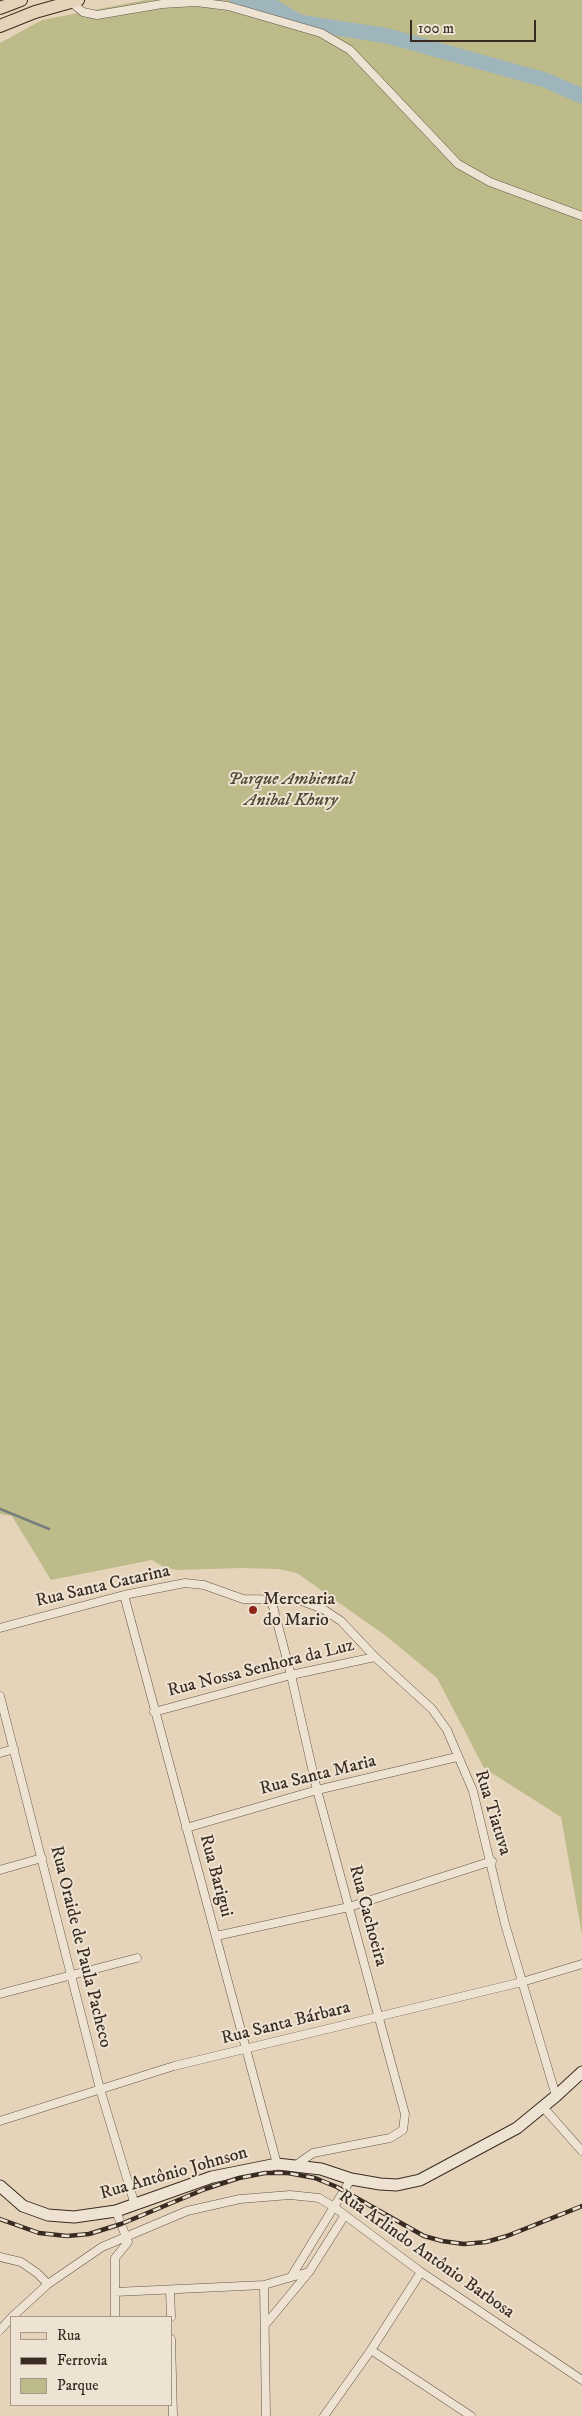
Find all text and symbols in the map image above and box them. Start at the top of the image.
scale bar [412,10,538,42]
text: 100 m [418,19,454,38]
park label: Parque Ambiental Anibal Khury [228,769,354,812]
street label: Rua Santa Catarina [34,1561,172,1613]
place label: Mercearia do Mario [263,1589,335,1632]
marker: Mercearia do Mario [247,1604,259,1616]
street label: Rua Nossa Senhora da Luz [166,1635,356,1703]
street label: Rua Santa Maria [258,1751,378,1801]
street label: Rua Tiatuva [469,1768,515,1858]
street label: Rua Barigui [194,1832,236,1920]
street label: Rua Oraide de Paula Pacheco [44,1844,116,2050]
street label: Rua Cachoeira [343,1863,391,1969]
street label: Rua Santa Bárbara [219,1998,353,2050]
street label: Rua Antônio Johnson [98,2143,250,2205]
street label: Rua Arlindo Antônio Barbosa [334,2186,518,2324]
legend [10,2316,172,2406]
text: Rua [57,2326,81,2345]
text: Ferrovia [57,2351,107,2370]
text: Parque [57,2376,98,2395]

